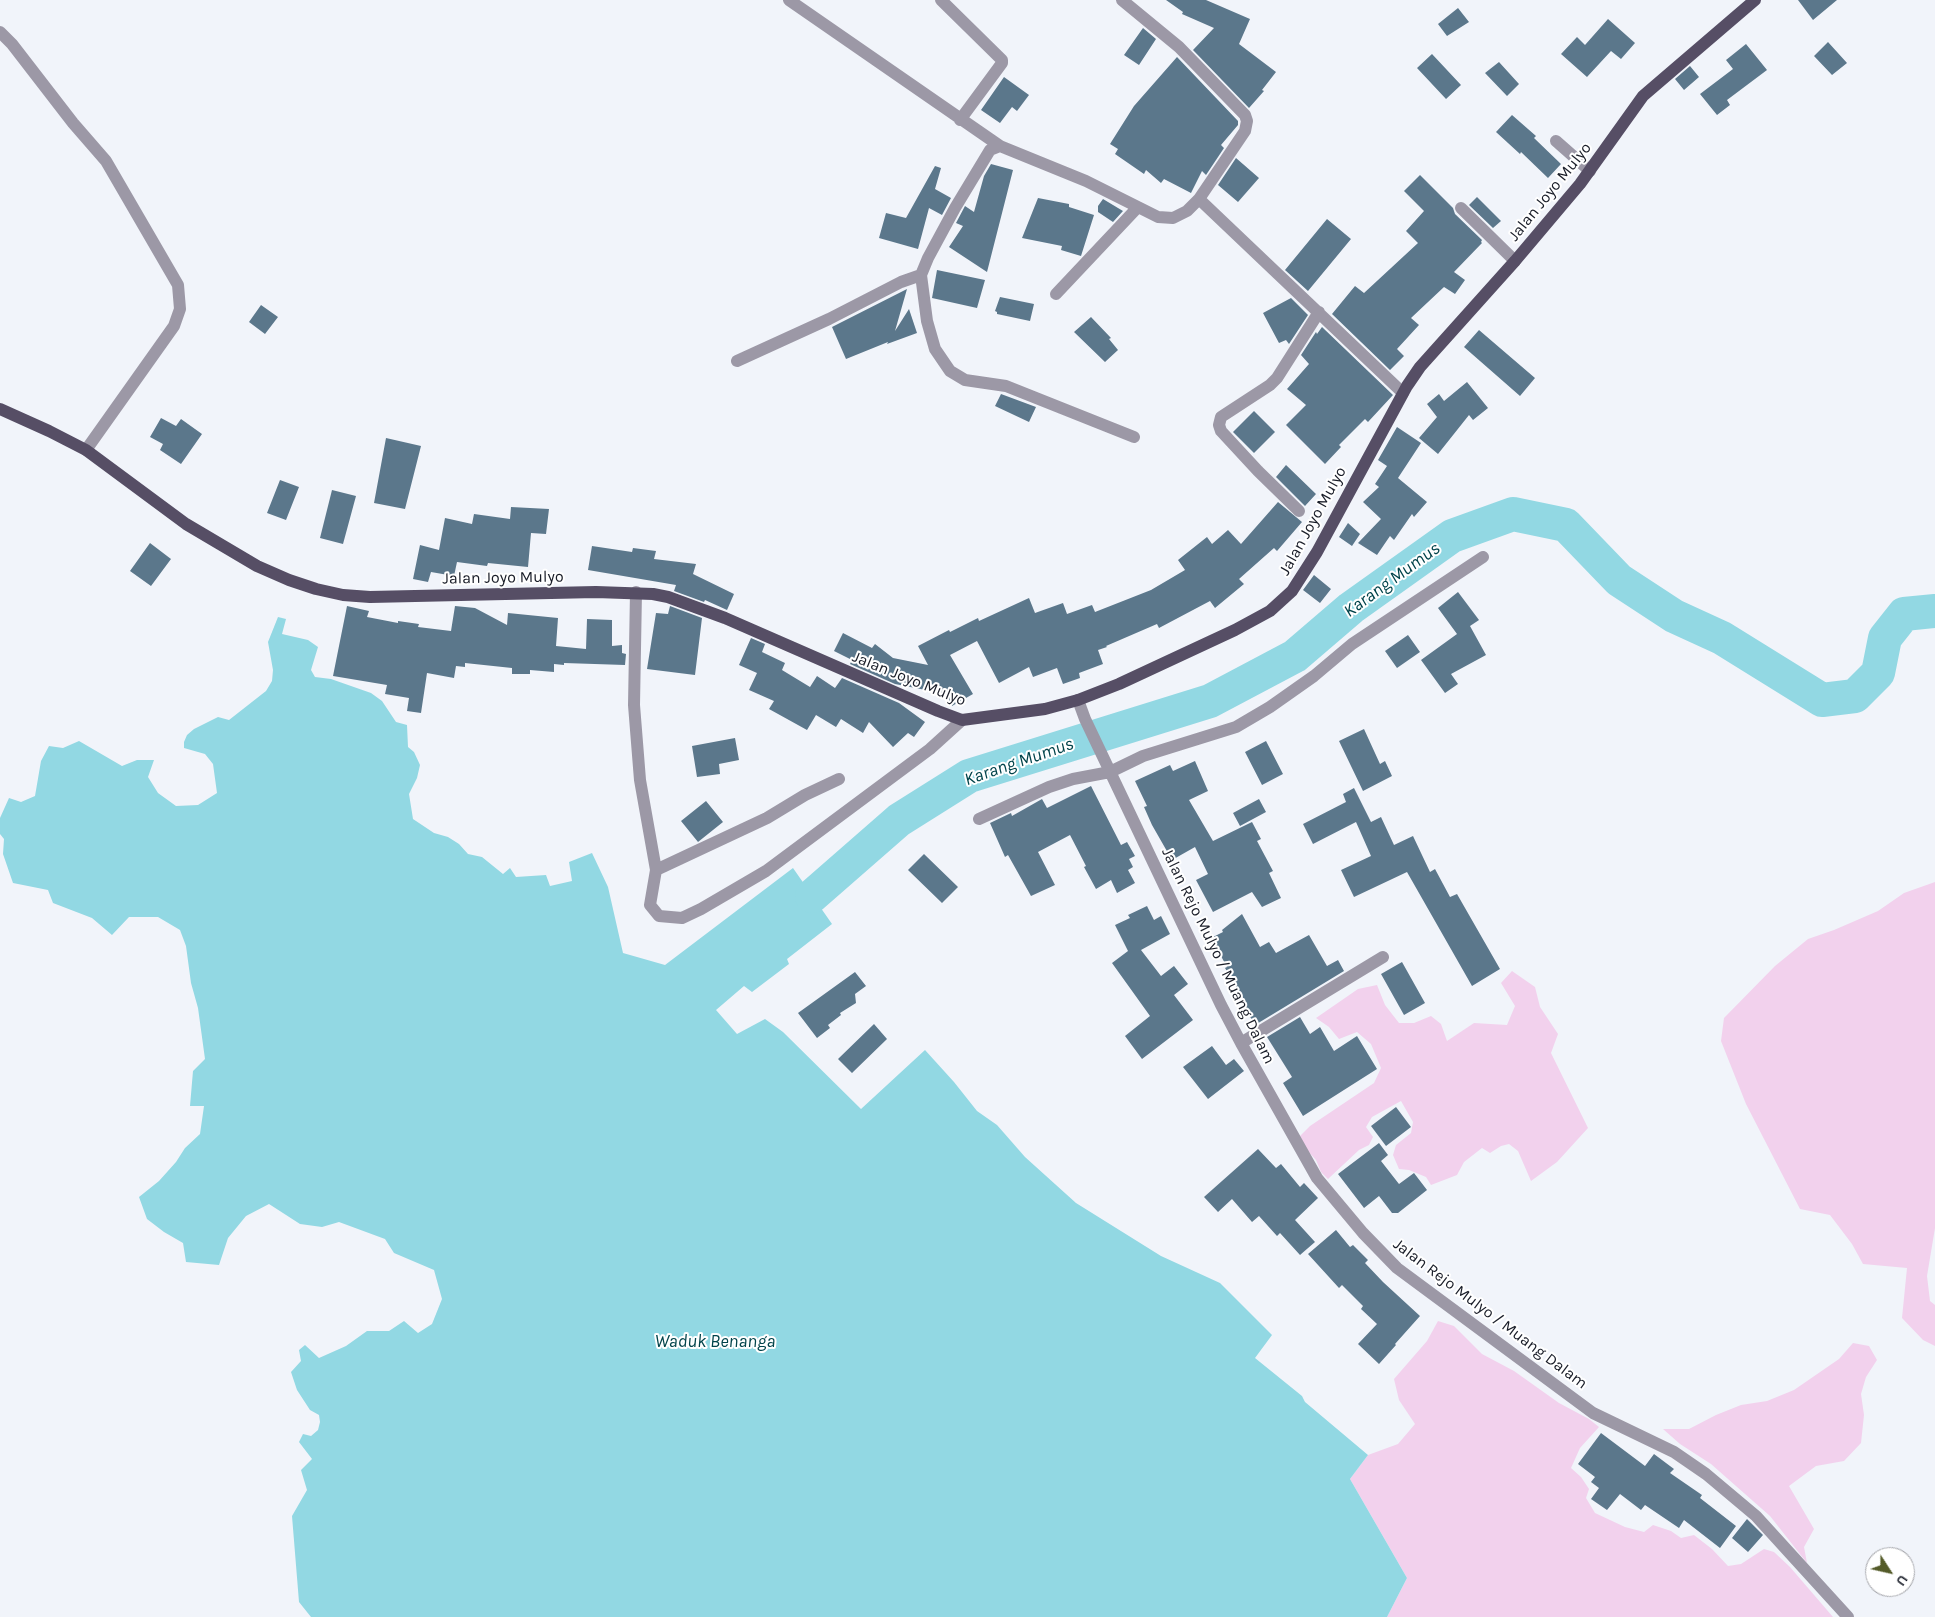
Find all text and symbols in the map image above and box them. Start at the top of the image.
street label: Jalan Joyo Mulyo [1504,139,1596,245]
street label: Jalan Joyo Mulyo [1275,463,1351,579]
water label: Karang Mumus [1340,538,1444,622]
street label: Jalan Joyo Mulyo [442,567,564,589]
street label: Jalan Joyo Mulyo [849,647,969,711]
water label: Karang Mumus [962,733,1076,791]
street label: Jalan Rejo Mulyo / Muang Dalam [1157,845,1279,1067]
street label: Jalan Rejo Mulyo / Muang Dalam [1389,1235,1591,1393]
water label: Waduk Benanga [655,1331,775,1353]
north arrow [1865,1547,1915,1597]
text: U [1892,1571,1912,1589]

